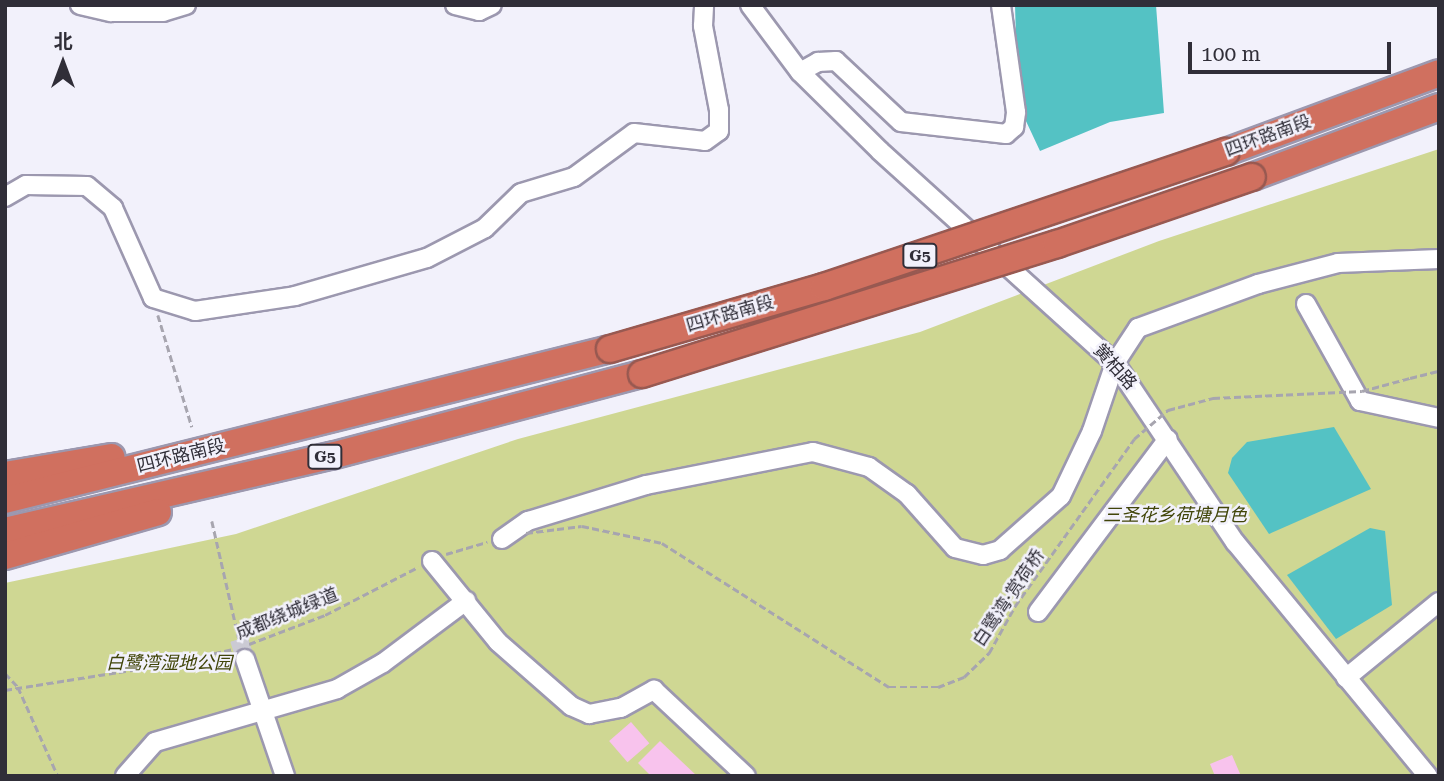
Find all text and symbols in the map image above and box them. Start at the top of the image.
north arrow [28,28,98,98]
scale bar [1192,28,1395,72]
text: 北 [53,30,73,53]
text: 100 m [1201,42,1261,66]
street label: 四环路南段 [1222,110,1314,162]
road number: G5 [901,244,939,268]
street label: 四环路南段 [684,291,776,337]
street label: 黉柏路 [1089,340,1141,394]
street label: 四环路南段 [135,435,227,477]
road number: G5 [306,445,344,470]
park label: 三圣花乡荷塘月色 [1103,504,1247,526]
street label: 白鹭湾·赏荷桥 [969,545,1049,651]
street label: 成都绕城绿道 [233,584,341,644]
park label: 白鹭湾湿地公园 [106,652,232,674]

